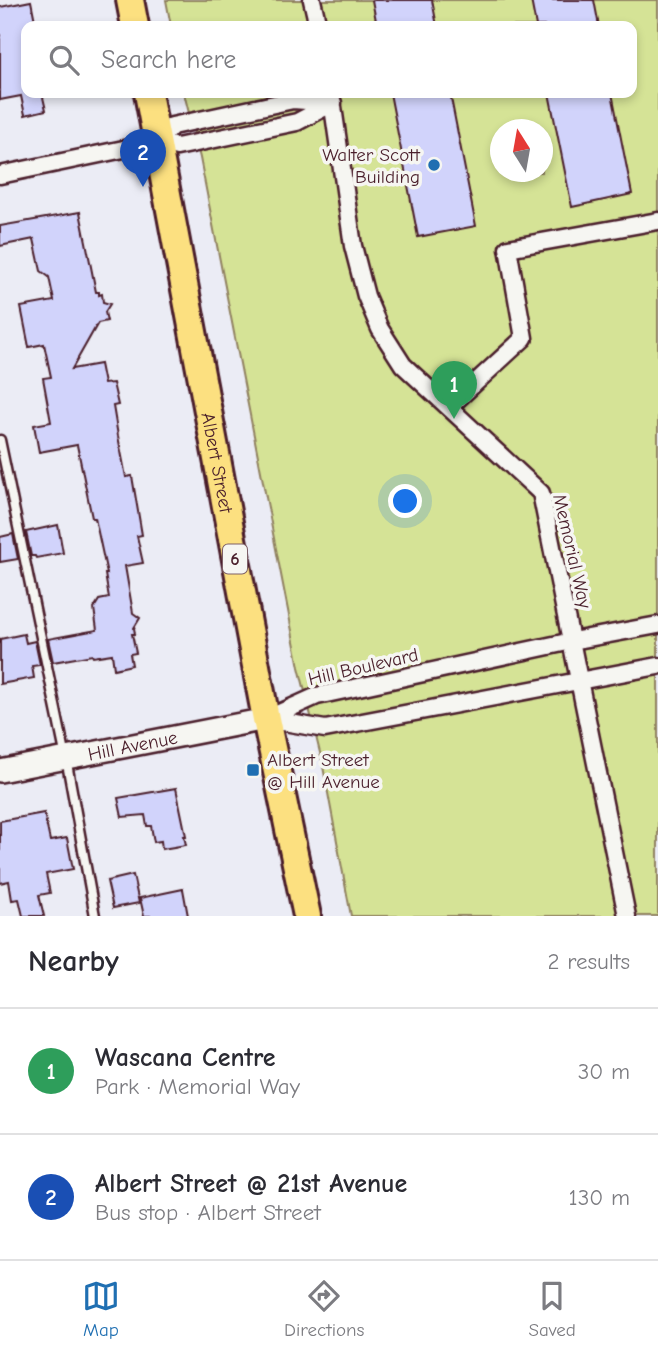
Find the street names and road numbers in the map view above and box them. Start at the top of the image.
street label: Albert Street [196,411,237,515]
street label: Memorial Way [548,492,596,611]
road number: 6 [223,544,247,574]
street label: Hill Boulevard [306,644,420,690]
street label: Hill Avenue [86,727,179,766]

